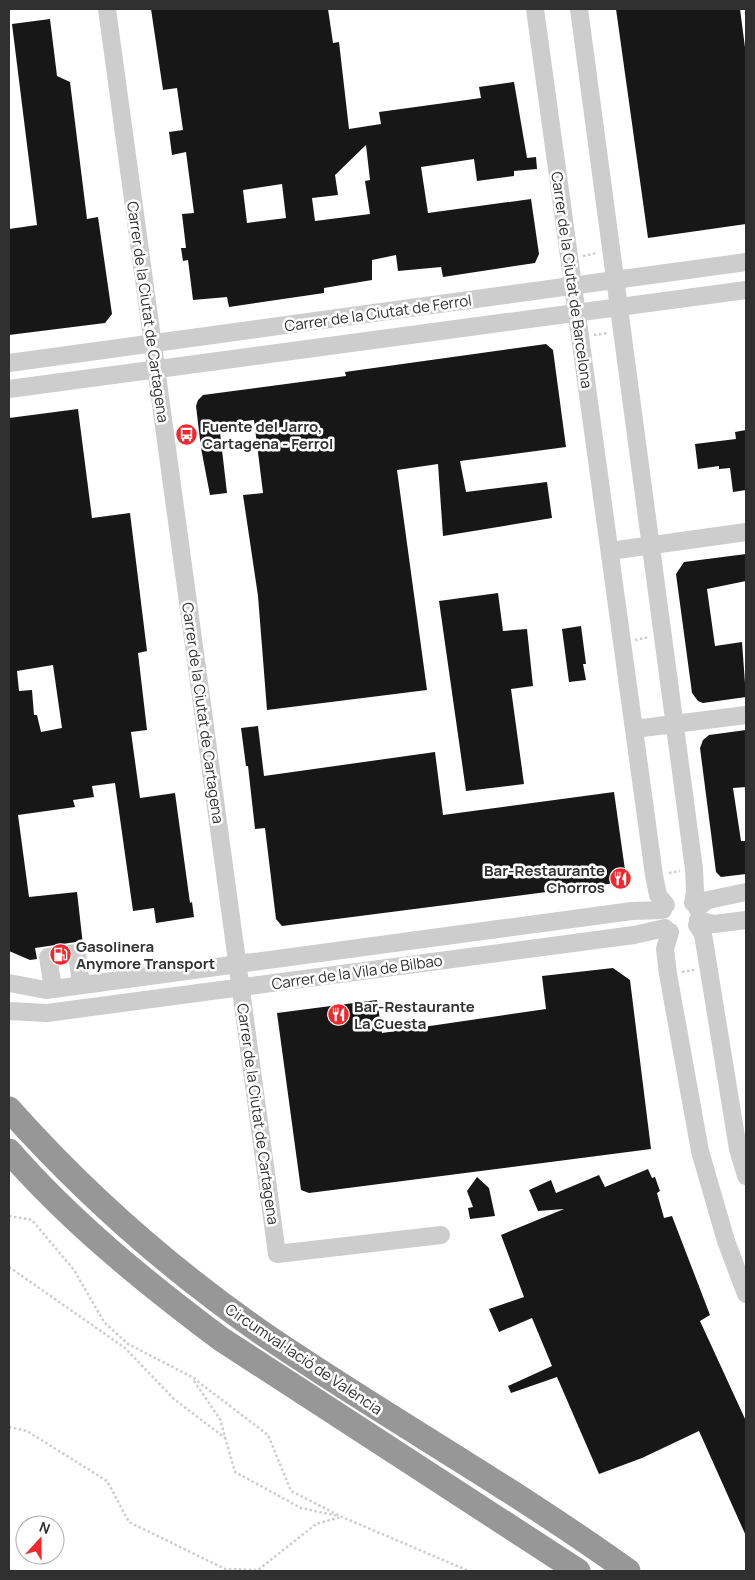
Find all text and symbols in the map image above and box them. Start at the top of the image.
street label: Carrer de la Ciutat de Barcelona [546,170,598,390]
street label: Carrer de la Ciutat de Cartagena [122,200,174,424]
street label: Carrer de la Ciutat de Ferrol [283,289,473,337]
place label: Fuente del Jarro, Cartagena - Ferrol [202,416,333,454]
bus stop icon: Fuente del Jarro, Cartagena - Ferrol [174,423,198,447]
street label: Carrer de la Ciutat de Cartagena [177,601,229,825]
place label: Bar-Restaurante Chorros [484,860,605,898]
restaurant icon: Bar-Restaurante Chorros [609,867,633,891]
place label: Gasolinera Anymore Transport [76,936,215,974]
fuel station icon: Gasolinera Anymore Transport [48,943,72,967]
street label: Carrer de la Vila de Bilbao [270,950,444,994]
place label: Bar-Restaurante La Cuesta [354,996,475,1034]
street label: Carrer de la Ciutat de Cartagena [232,1002,284,1226]
restaurant icon: Bar-Restaurante La Cuesta [326,1003,350,1027]
street label: Circumval·lació de València [221,1298,387,1420]
north arrow [15,1515,65,1565]
text: N [37,1517,53,1538]

